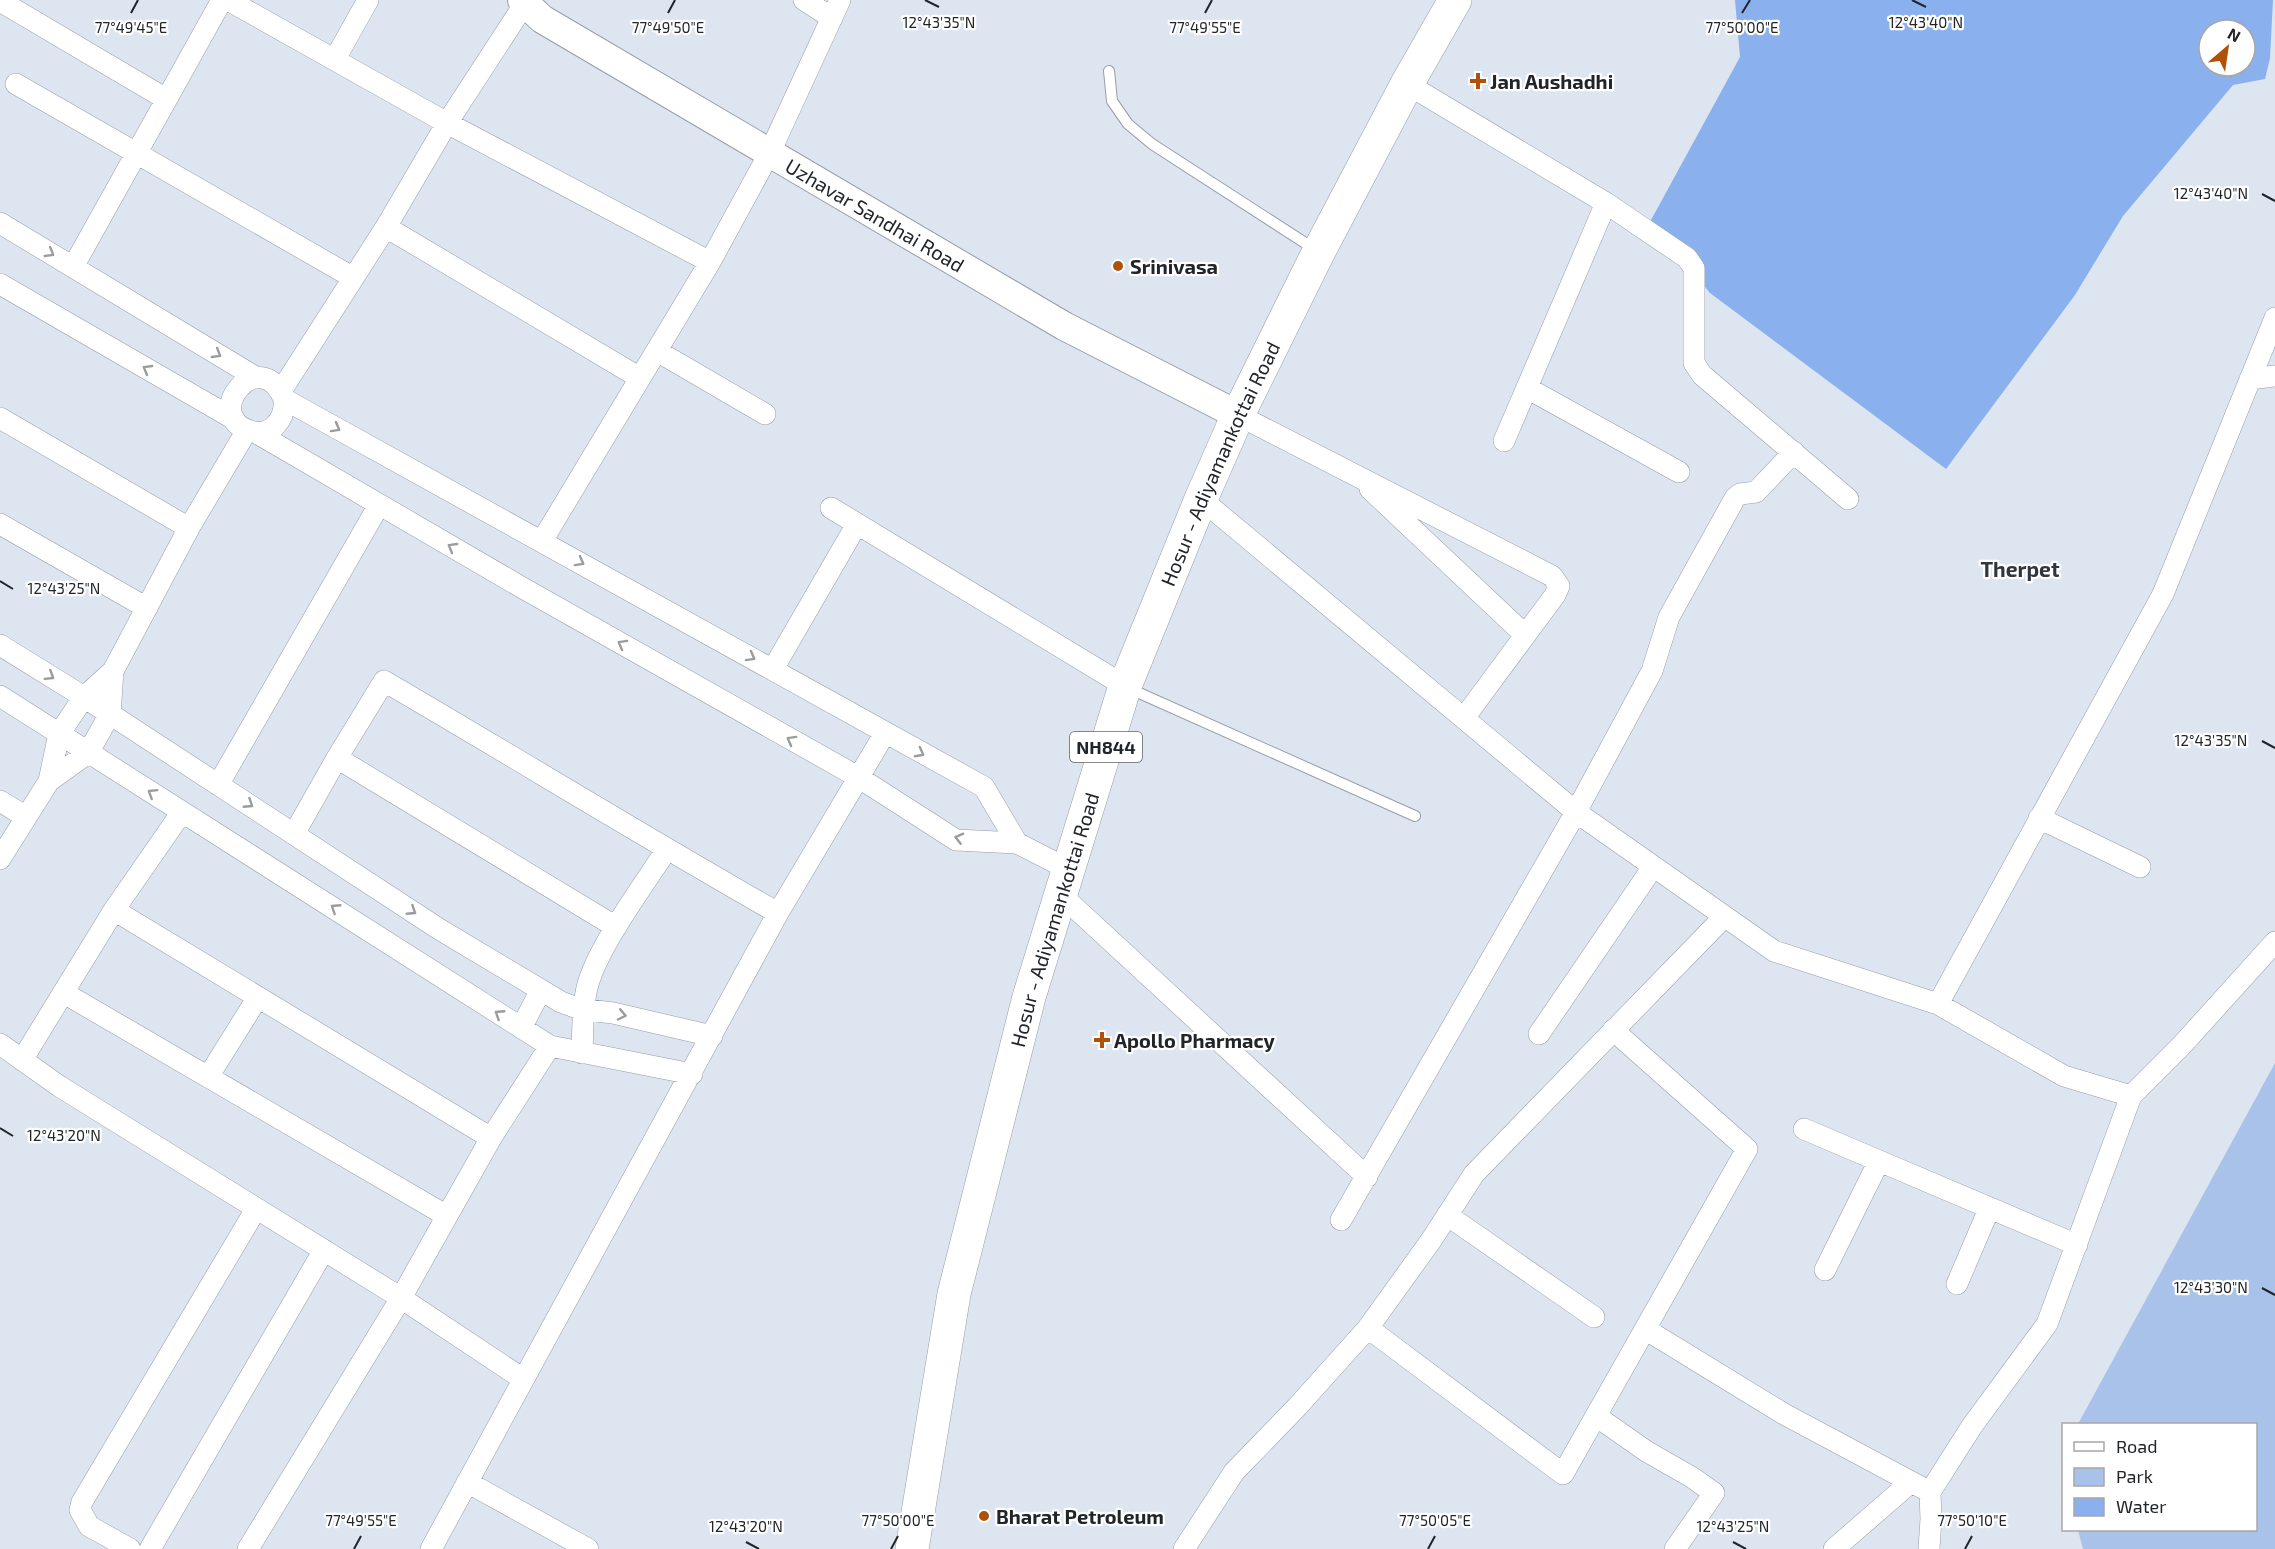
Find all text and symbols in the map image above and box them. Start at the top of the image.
text: 12°43'35"N [903,13,975,31]
text: 12°43'40"N [1889,13,1963,31]
text: 77°49'45"E [95,18,167,36]
text: 77°49'50"E [632,18,704,36]
text: 77°49'55"E [1169,18,1241,36]
text: 77°50'00"E [1706,18,1778,36]
north arrow [2197,18,2257,78]
text: N [2225,23,2244,46]
place label: Jan Aushadhi [1490,69,1613,93]
marker: Jan Aushadhi [1471,74,1485,88]
street label: Uzhavar Sandhai Road [781,153,969,277]
text: 12°43'40"N [2174,184,2248,202]
one-way arrow [44,245,54,257]
place label: Srinivasa [1130,254,1218,278]
marker: Srinivasa [1111,259,1125,273]
street label: Hosur - Adiyamankottai Road [1155,337,1284,589]
one-way arrow [211,346,221,358]
one-way arrow [143,365,153,376]
one-way arrow [329,421,340,432]
one-way arrow [448,543,458,555]
one-way arrow [574,555,584,566]
district label: Therpet [1980,556,2060,581]
text: 12°43'25"N [28,579,100,597]
one-way arrow [617,640,628,651]
one-way arrow [744,650,755,661]
one-way arrow [44,668,54,680]
text: 12°43'35"N [2175,731,2247,749]
road number: NH844 [1070,732,1142,762]
one-way arrow [787,736,798,747]
one-way arrow [914,746,925,757]
one-way arrow [148,789,159,800]
street label: Hosur - Adiyamankottai Road [1005,789,1103,1050]
one-way arrow [242,797,253,808]
one-way arrow [954,833,965,845]
one-way arrow [405,904,416,915]
one-way arrow [330,905,341,916]
one-way arrow [616,1008,626,1021]
one-way arrow [495,1009,505,1021]
place label: Apollo Pharmacy [1114,1028,1276,1053]
marker: Apollo Pharmacy [1095,1033,1109,1047]
text: 12°43'20"N [27,1126,101,1144]
text: 12°43'30"N [2174,1278,2248,1296]
legend [2062,1423,2257,1531]
text: Road [2116,1435,2157,1457]
text: Park [2116,1465,2153,1487]
text: Water [2116,1495,2166,1517]
place label: Bharat Petroleum [996,1504,1164,1528]
marker: Bharat Petroleum [977,1509,991,1523]
text: 77°49'55"E [325,1511,397,1529]
text: 77°50'00"E [862,1511,934,1529]
text: 77°50'05"E [1399,1511,1471,1529]
text: 77°50'10"E [1937,1511,2007,1529]
text: 12°43'20"N [709,1517,783,1535]
text: 12°43'25"N [1697,1517,1769,1535]

